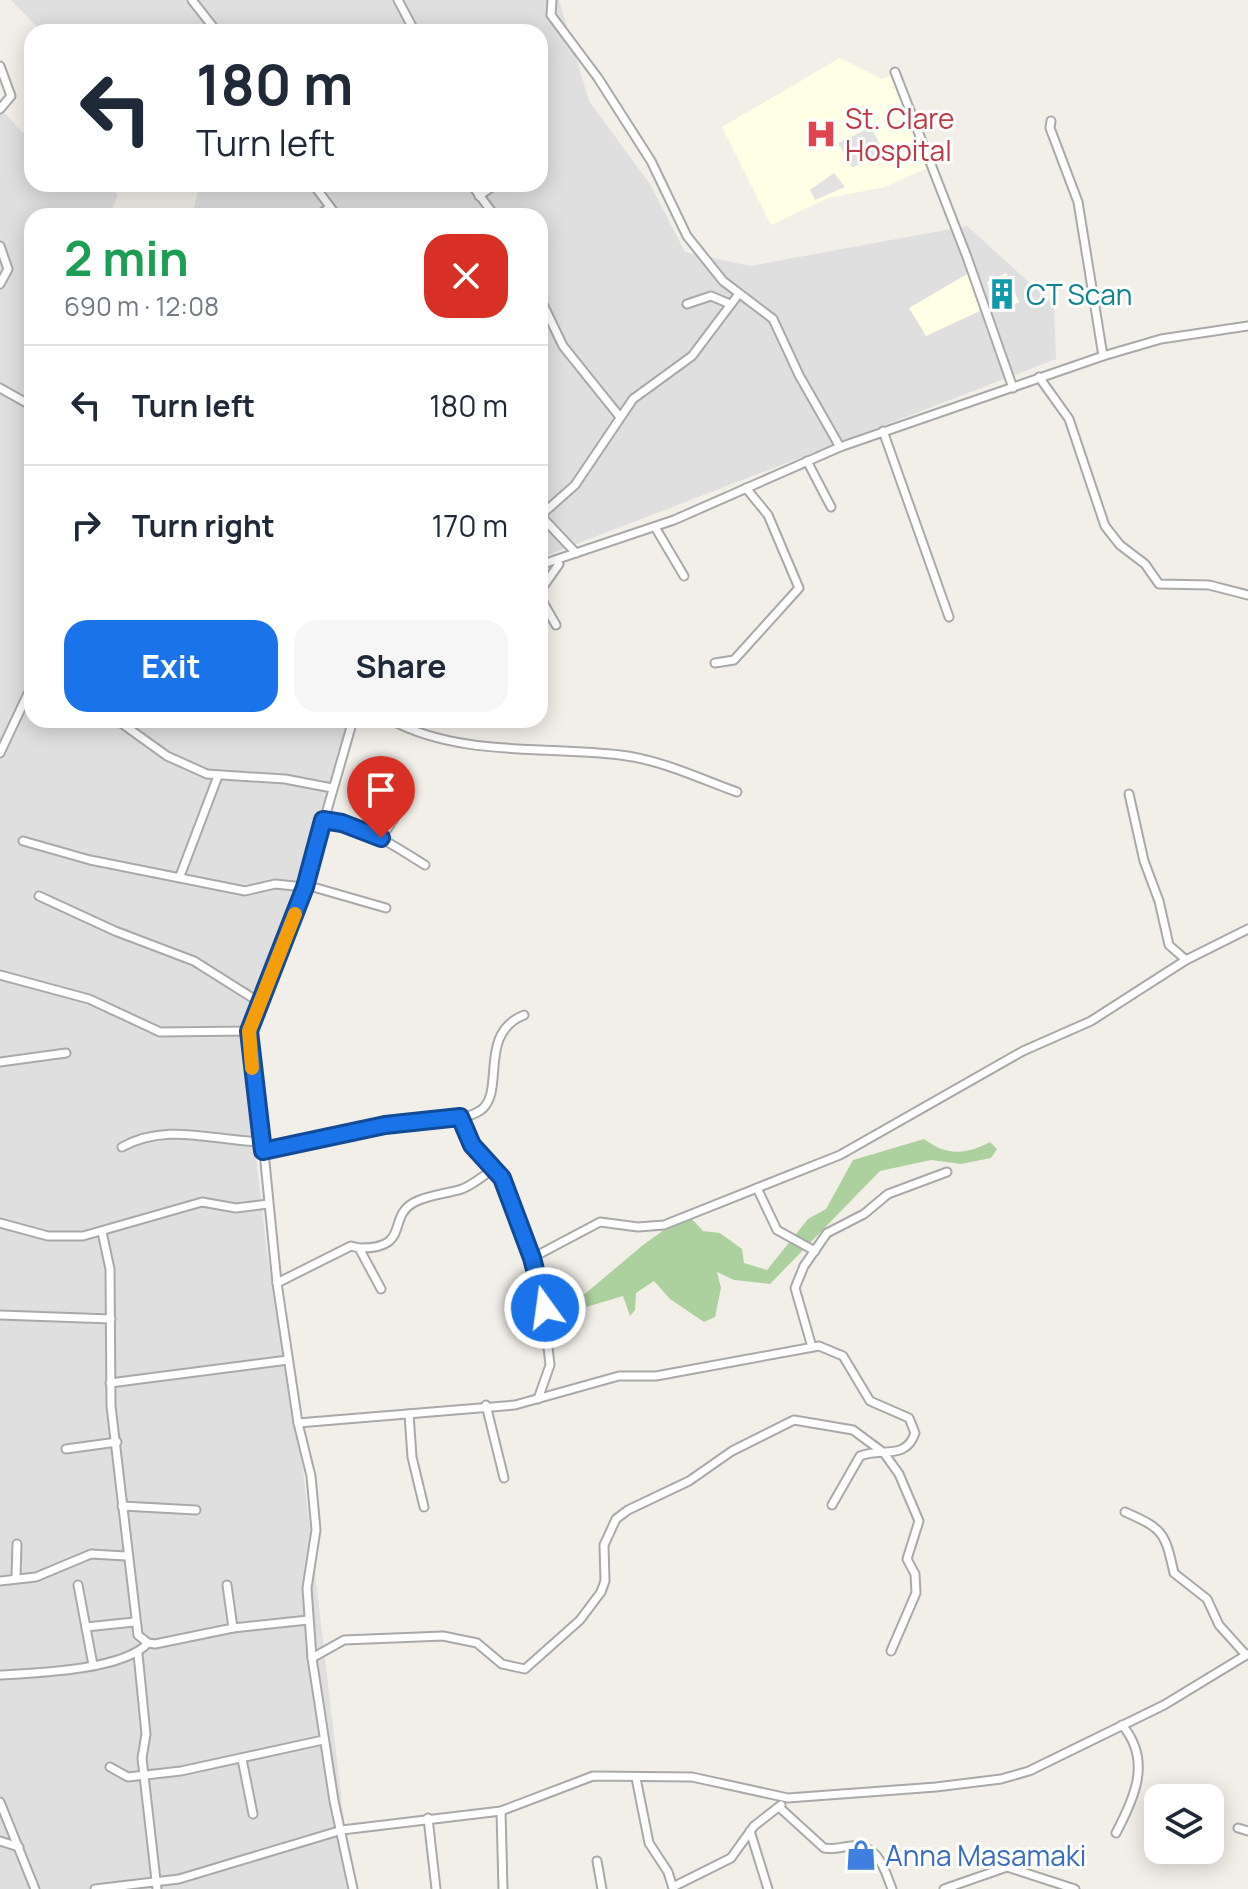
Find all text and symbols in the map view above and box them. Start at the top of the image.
text: 180 m [196,45,353,122]
icon: left [64,56,168,160]
place label: St. Clare Hospital [845,99,954,169]
hospital icon: St. Clare Hospital [804,117,838,151]
text: Turn left [196,118,335,167]
text: 2 min [64,225,189,290]
button: close [424,234,508,318]
place label: CT Scan [1026,275,1132,313]
building icon: CT Scan [985,277,1019,311]
text: 690 m · 12:08 [64,288,219,324]
icon: left [64,383,108,427]
text: Turn left [132,385,255,426]
text: 180 m [429,385,508,426]
icon: right [64,503,108,547]
text: Turn right [132,505,275,546]
text: 170 m [431,505,508,546]
button: Exit [64,620,278,712]
button: Share [294,620,508,712]
pin [347,756,415,838]
icon: arrive [359,768,403,812]
position arrow [503,1266,587,1350]
map controls [1144,1784,1224,1864]
button: layers [1144,1784,1224,1864]
place label: Anna Masamaki [885,1836,1086,1874]
shop icon: Anna Masamaki [844,1838,878,1872]

